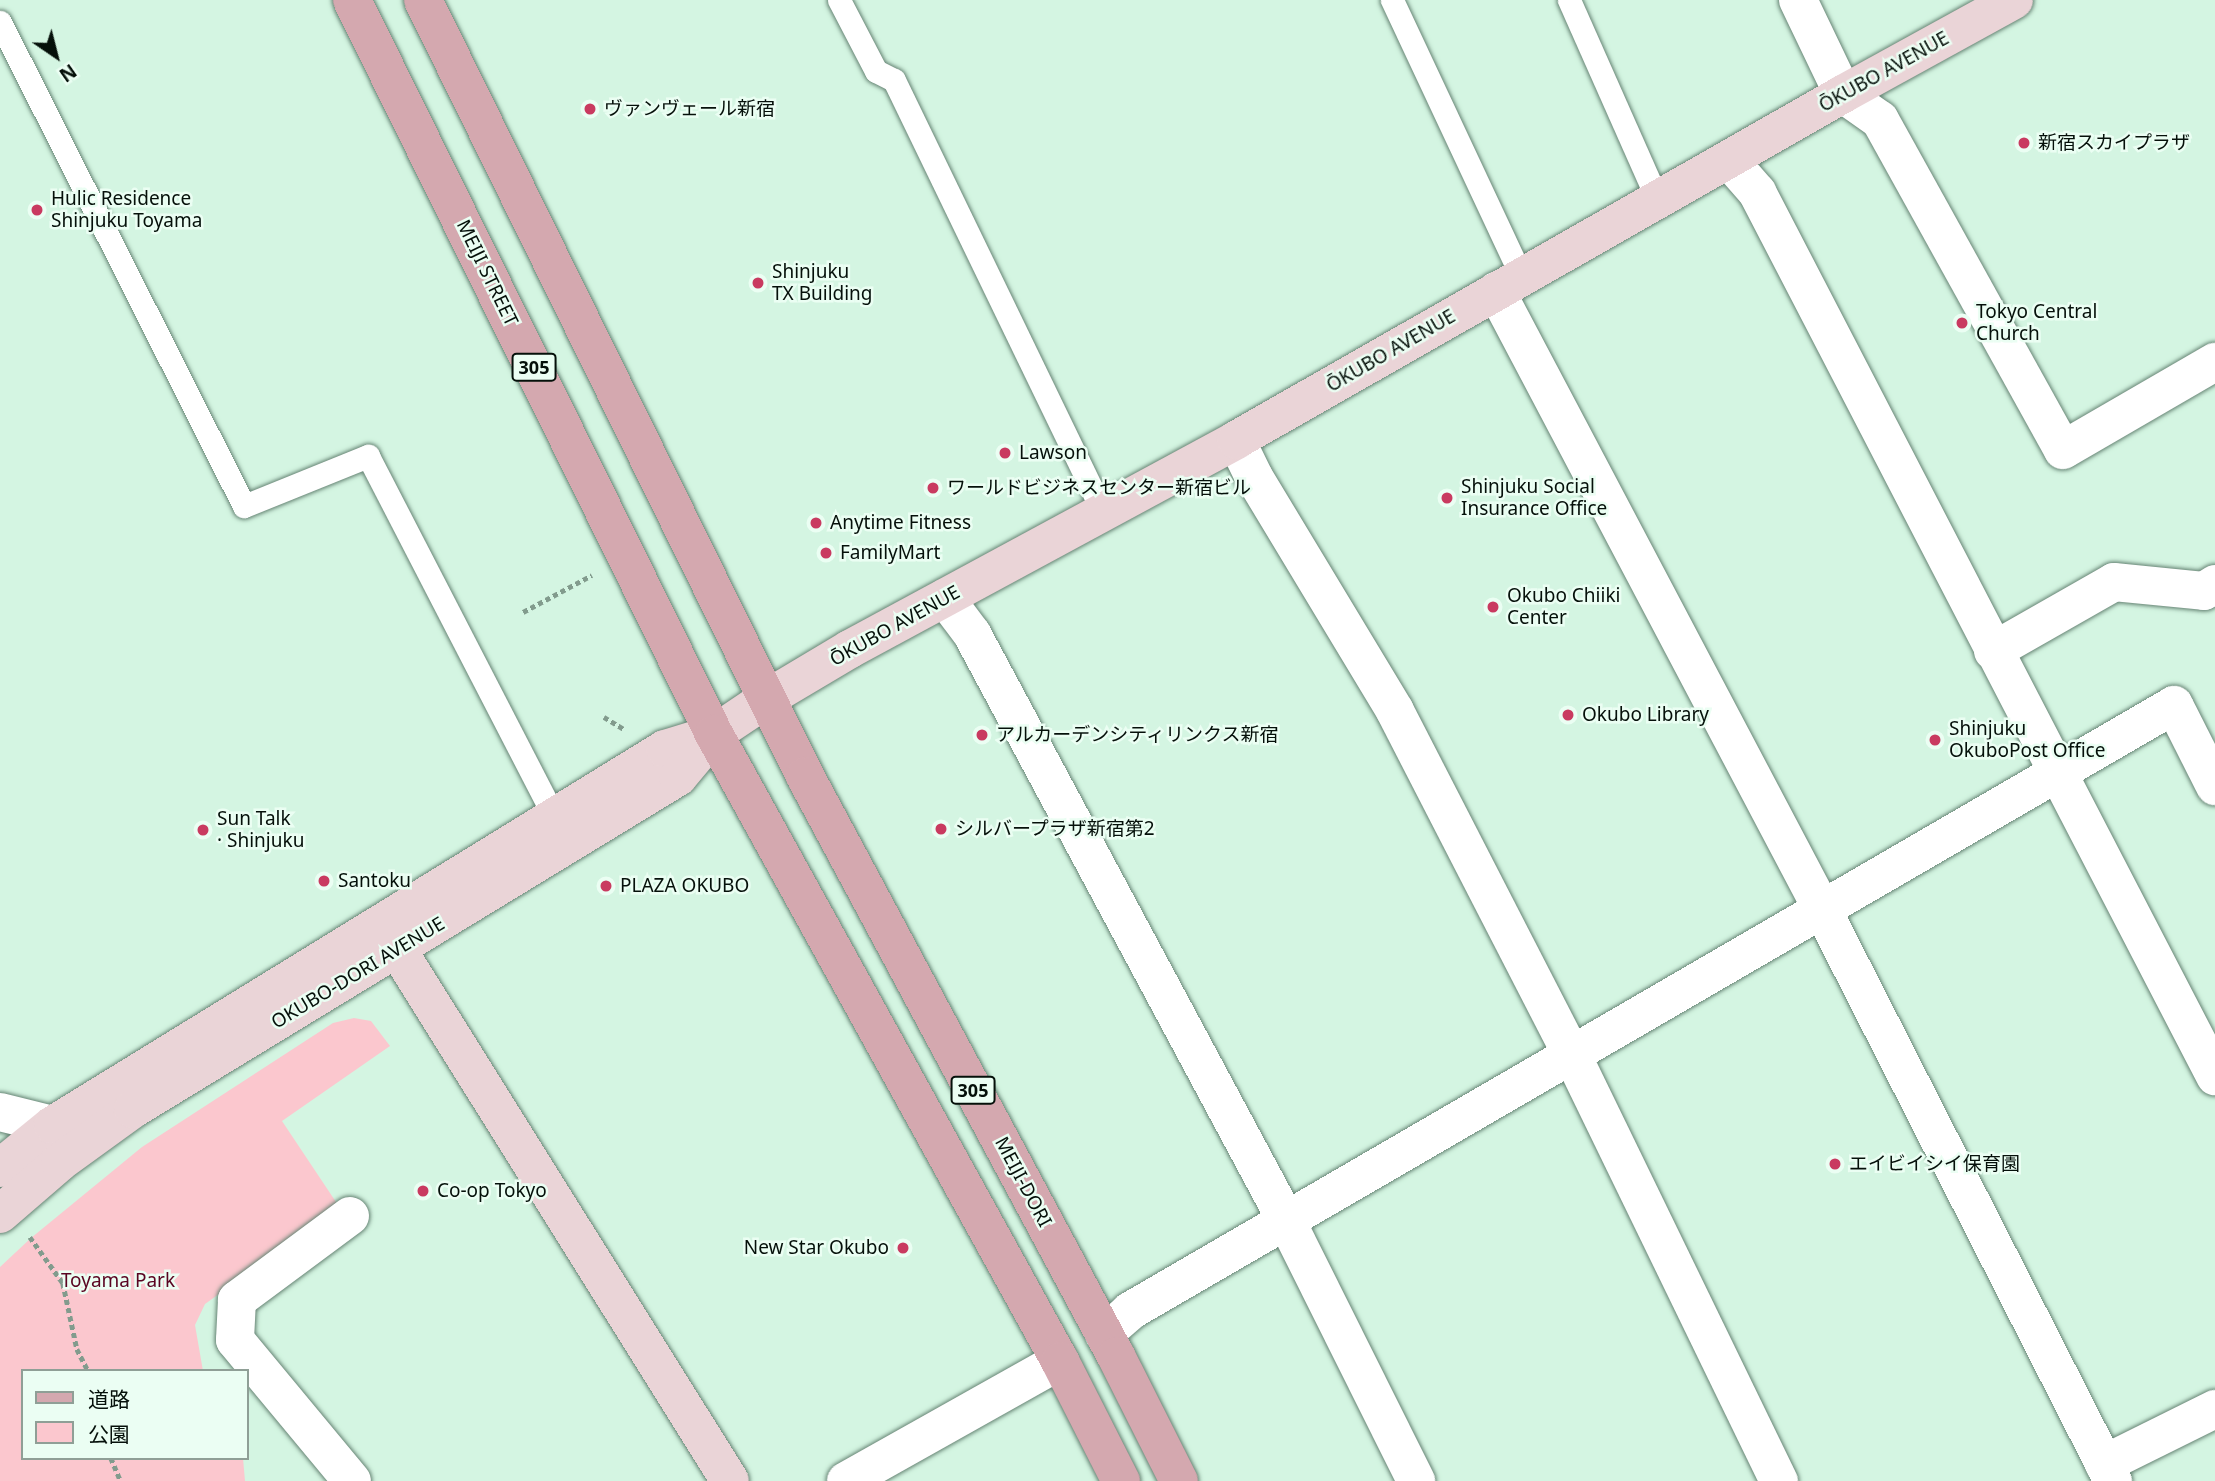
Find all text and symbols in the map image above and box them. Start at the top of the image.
north arrow [21,21,91,91]
street label: ŌKUBO AVENUE [1815,27,1953,117]
text: N [54,58,82,88]
place label: ヴァンヴェール新宿 [604,98,775,120]
marker: ヴァンヴェール新宿 [582,101,598,117]
place label: 新宿スカイプラザ [2038,132,2190,154]
marker: 新宿スカイプラザ [2016,135,2032,151]
place label: Hulic Residence Shinjuku Toyama [51,188,202,232]
marker: Hulic Residence Shinjuku Toyama [29,202,45,218]
street label: MEIJI STREET [451,216,523,330]
place label: Shinjuku TX Building [772,261,873,305]
marker: Shinjuku TX Building [750,275,766,291]
place label: Tokyo Central Church [1976,301,2097,345]
street label: ŌKUBO AVENUE [1323,305,1459,397]
marker: Tokyo Central Church [1954,315,1970,331]
road number: 305 [511,352,557,382]
place label: Lawson [1019,442,1087,464]
marker: Lawson [997,445,1013,461]
place label: Shinjuku Social Insurance Office [1461,476,1607,520]
place label: ワールドビジネスセンター新宿ビル [947,477,1251,499]
marker: ワールドビジネスセンター新宿ビル [925,480,941,496]
marker: Shinjuku Social Insurance Office [1439,490,1455,506]
place label: Anytime Fitness [830,512,971,534]
marker: Anytime Fitness [808,515,824,531]
place label: FamilyMart [840,542,940,564]
marker: FamilyMart [818,545,834,561]
street label: ŌKUBO AVENUE [826,581,964,671]
place label: Okubo Chiiki Center [1507,585,1620,629]
marker: Okubo Chiiki Center [1485,599,1501,615]
place label: Okubo Library [1582,704,1709,726]
marker: Okubo Library [1560,707,1576,723]
place label: Shinjuku OkuboPost Office [1949,718,2105,762]
place label: アルカーデンシティリンクス新宿 [996,724,1281,746]
marker: アルカーデンシティリンクス新宿 [974,727,990,743]
marker: Shinjuku OkuboPost Office [1927,732,1943,748]
place label: Sun Talk · Shinjuku [217,808,304,852]
place label: シルバープラザ新宿第2 [955,818,1156,840]
marker: シルバープラザ新宿第2 [933,821,949,837]
marker: Sun Talk · Shinjuku [195,822,211,838]
place label: Santoku [338,870,411,892]
marker: Santoku [316,873,332,889]
place label: PLAZA OKUBO [620,875,749,897]
marker: PLAZA OKUBO [598,878,614,894]
street label: OKUBO-DORI AVENUE [267,912,449,1034]
road number: 305 [950,1076,996,1105]
street label: MEIJI-DORI [990,1133,1056,1231]
place label: エイビイシイ保育園 [1849,1153,2020,1175]
marker: エイビイシイ保育園 [1827,1156,1843,1172]
place label: Co-op Tokyo [437,1180,547,1202]
marker: Co-op Tokyo [415,1183,431,1199]
place label: New Star Okubo [744,1237,889,1259]
marker: New Star Okubo [895,1240,911,1256]
park label: Toyama Park [61,1270,175,1292]
legend [21,1369,248,1460]
text: 道路 [88,1385,130,1413]
text: 公園 [88,1420,130,1448]

